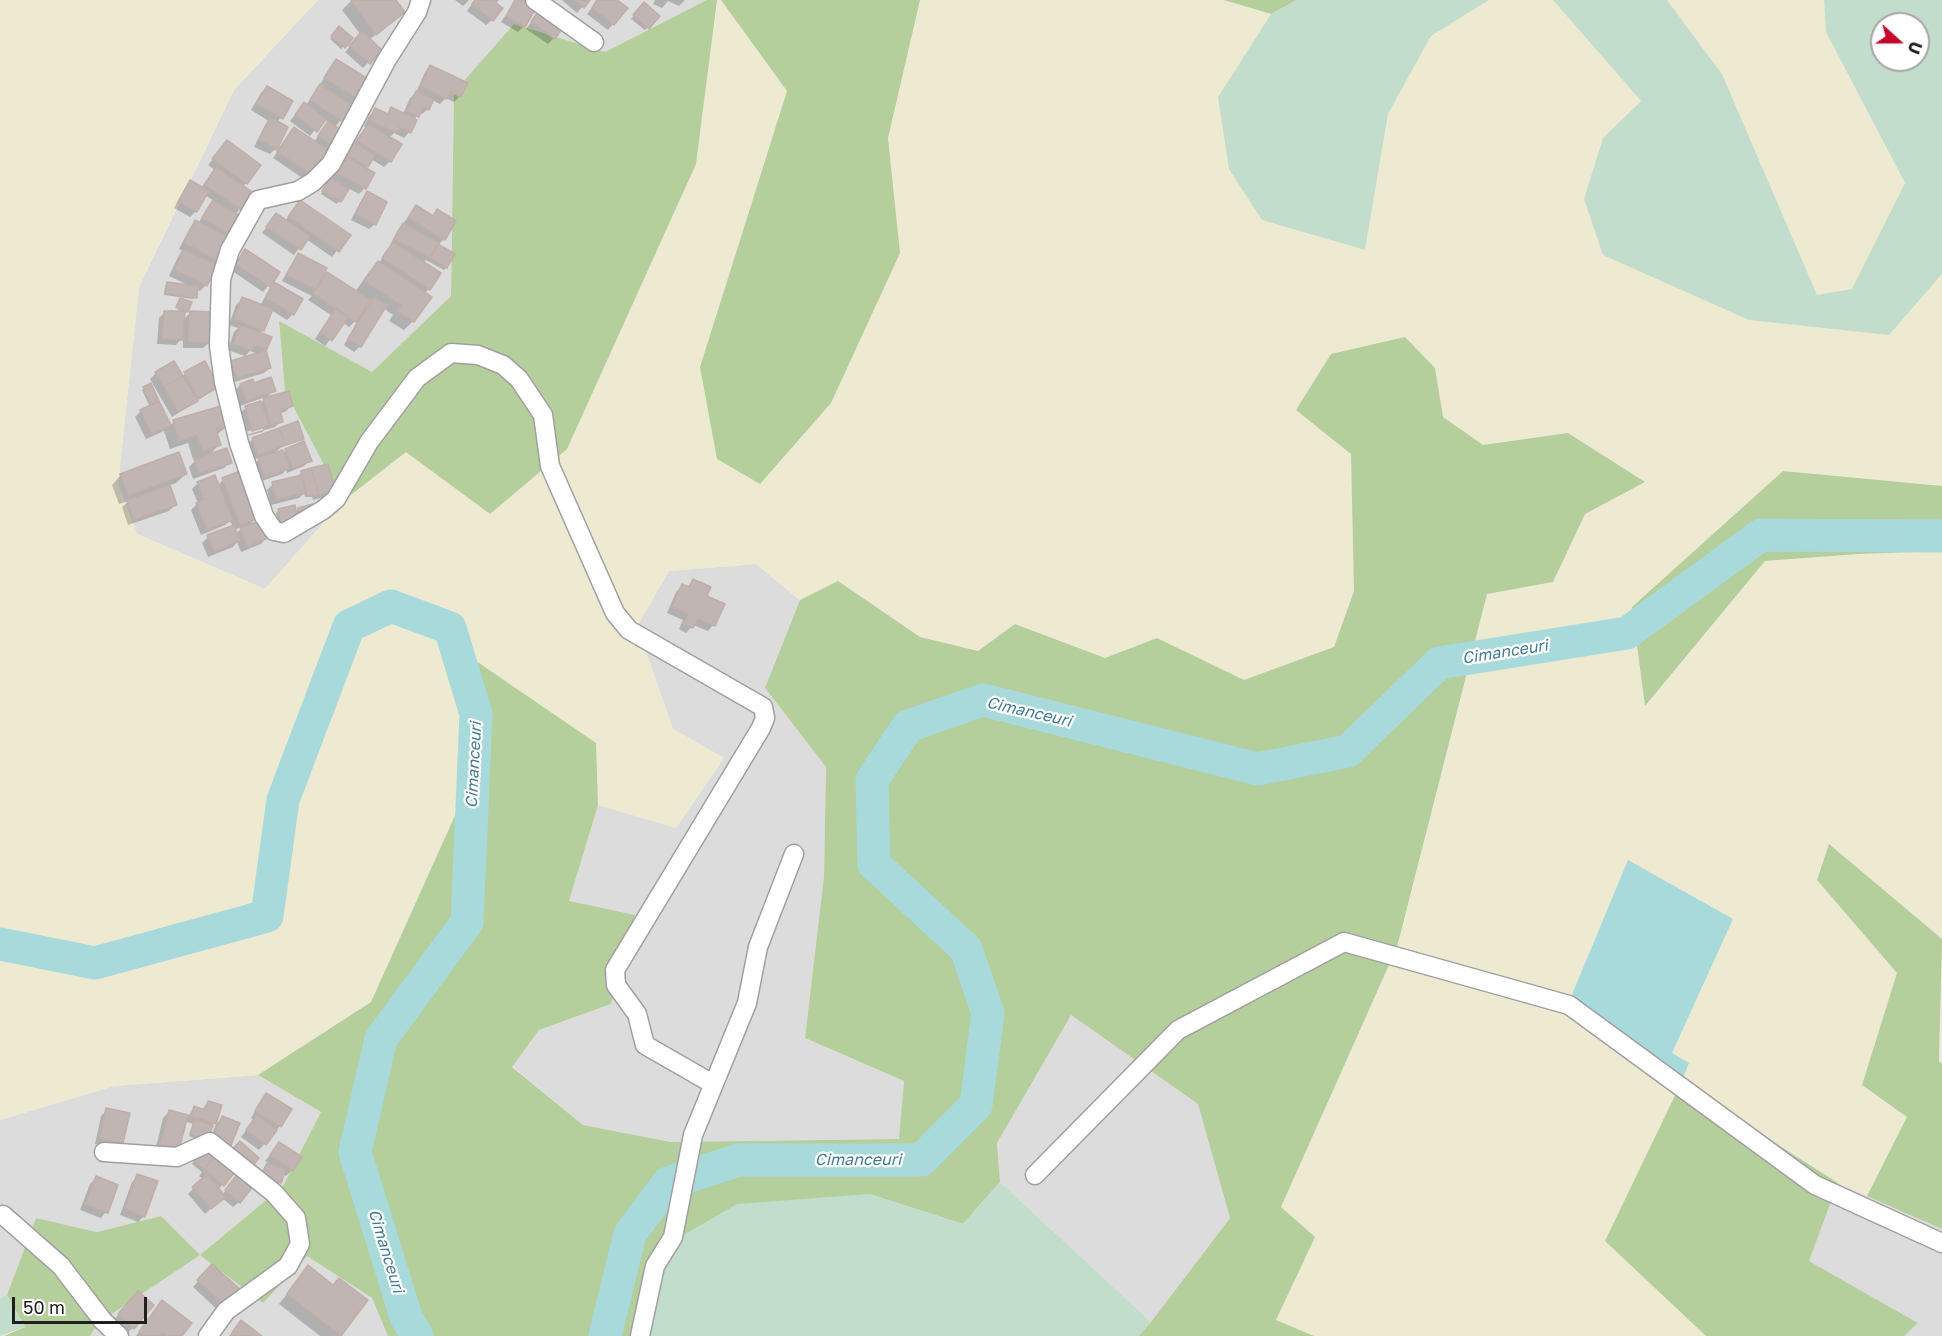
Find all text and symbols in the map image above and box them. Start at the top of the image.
north arrow [1870,12,1930,72]
text: U [1904,39,1926,57]
water label: Cimanceuri [1461,636,1549,668]
water label: Cimanceuri [985,693,1073,731]
water label: Cimanceuri [462,721,486,809]
water label: Cimanceuri [815,1150,901,1170]
water label: Cimanceuri [364,1207,408,1295]
scale bar [15,1285,150,1323]
text: 50 m [23,1296,65,1318]

